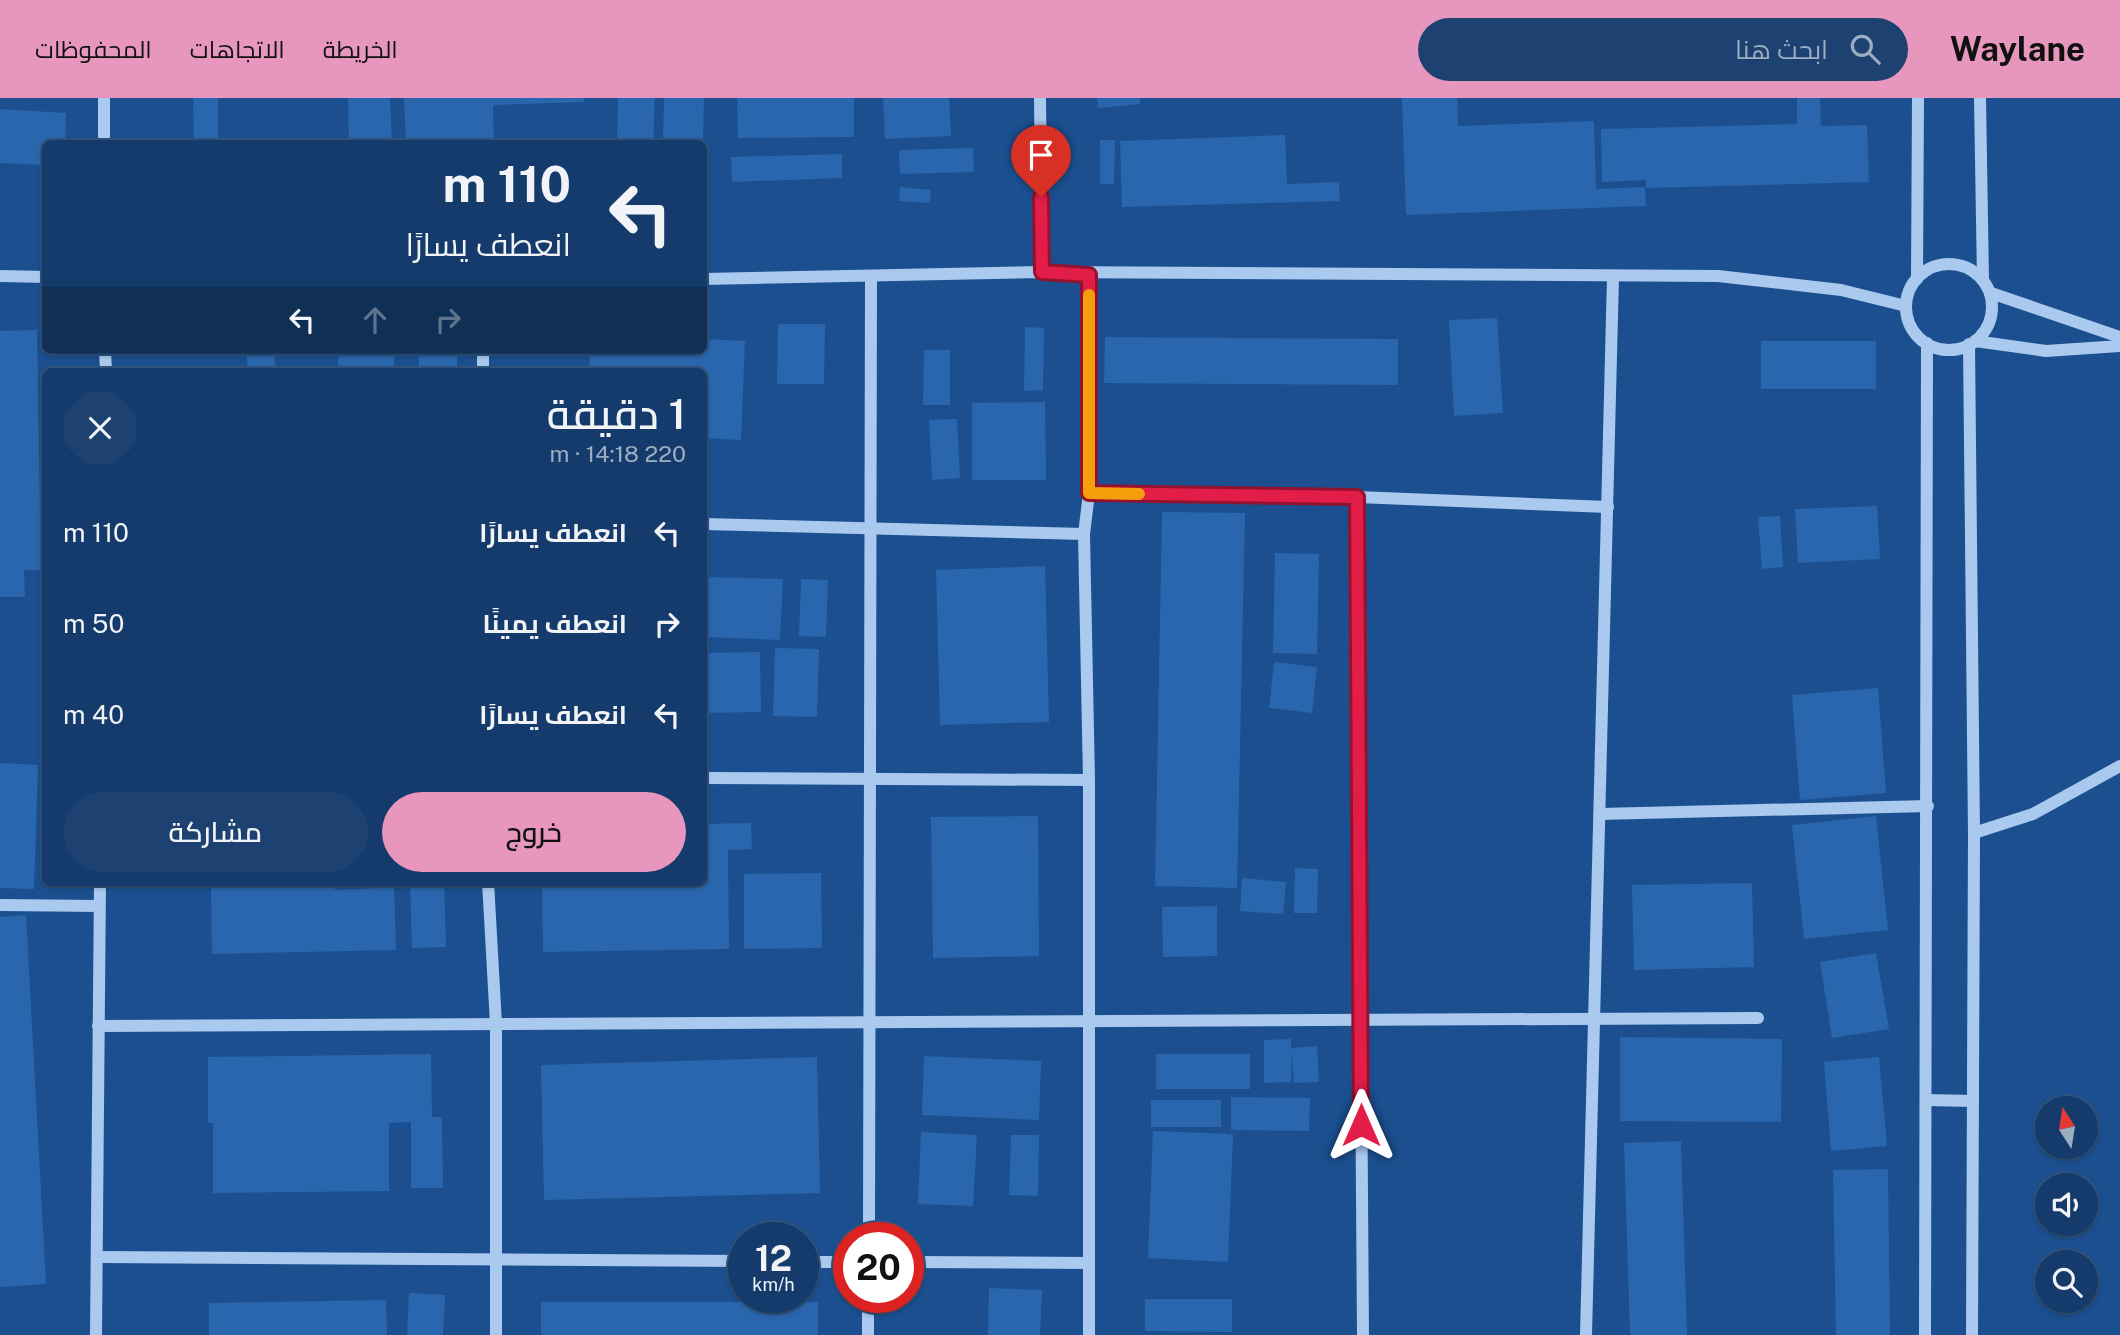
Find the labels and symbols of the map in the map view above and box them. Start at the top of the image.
pin [1011,125,1071,197]
position arrow [1324,1088,1398,1162]
north arrow [2035,1096,2098,1158]
speed limit sign: 20 [833,1222,924,1313]

